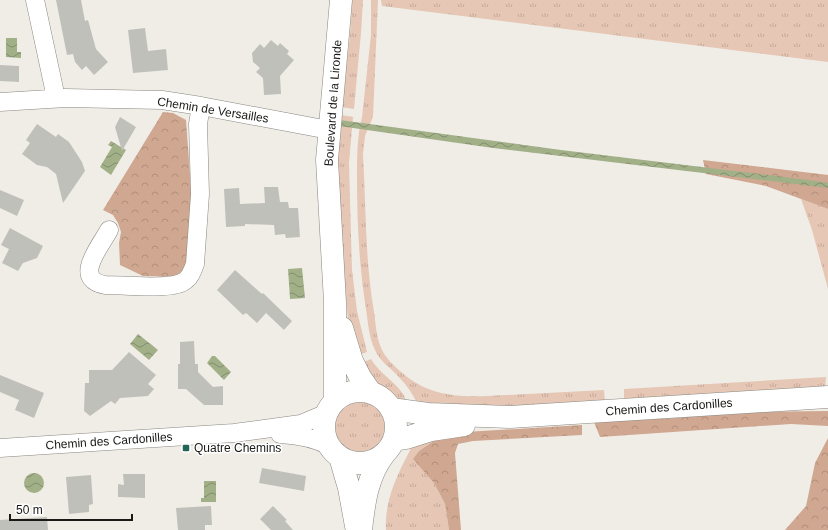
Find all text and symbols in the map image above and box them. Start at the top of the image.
street label: Boulevard de la Lironde [322,39,344,167]
street label: Chemin de Versailles [156,94,270,126]
street label: Chemin des Cardonilles [605,396,733,418]
street label: Chemin des Cardonilles [45,430,173,452]
place label: Quatre Chemins [194,441,281,455]
marker: Quatre Chemins [181,443,191,453]
scale bar [10,496,132,522]
text: 50 m [16,503,43,517]

